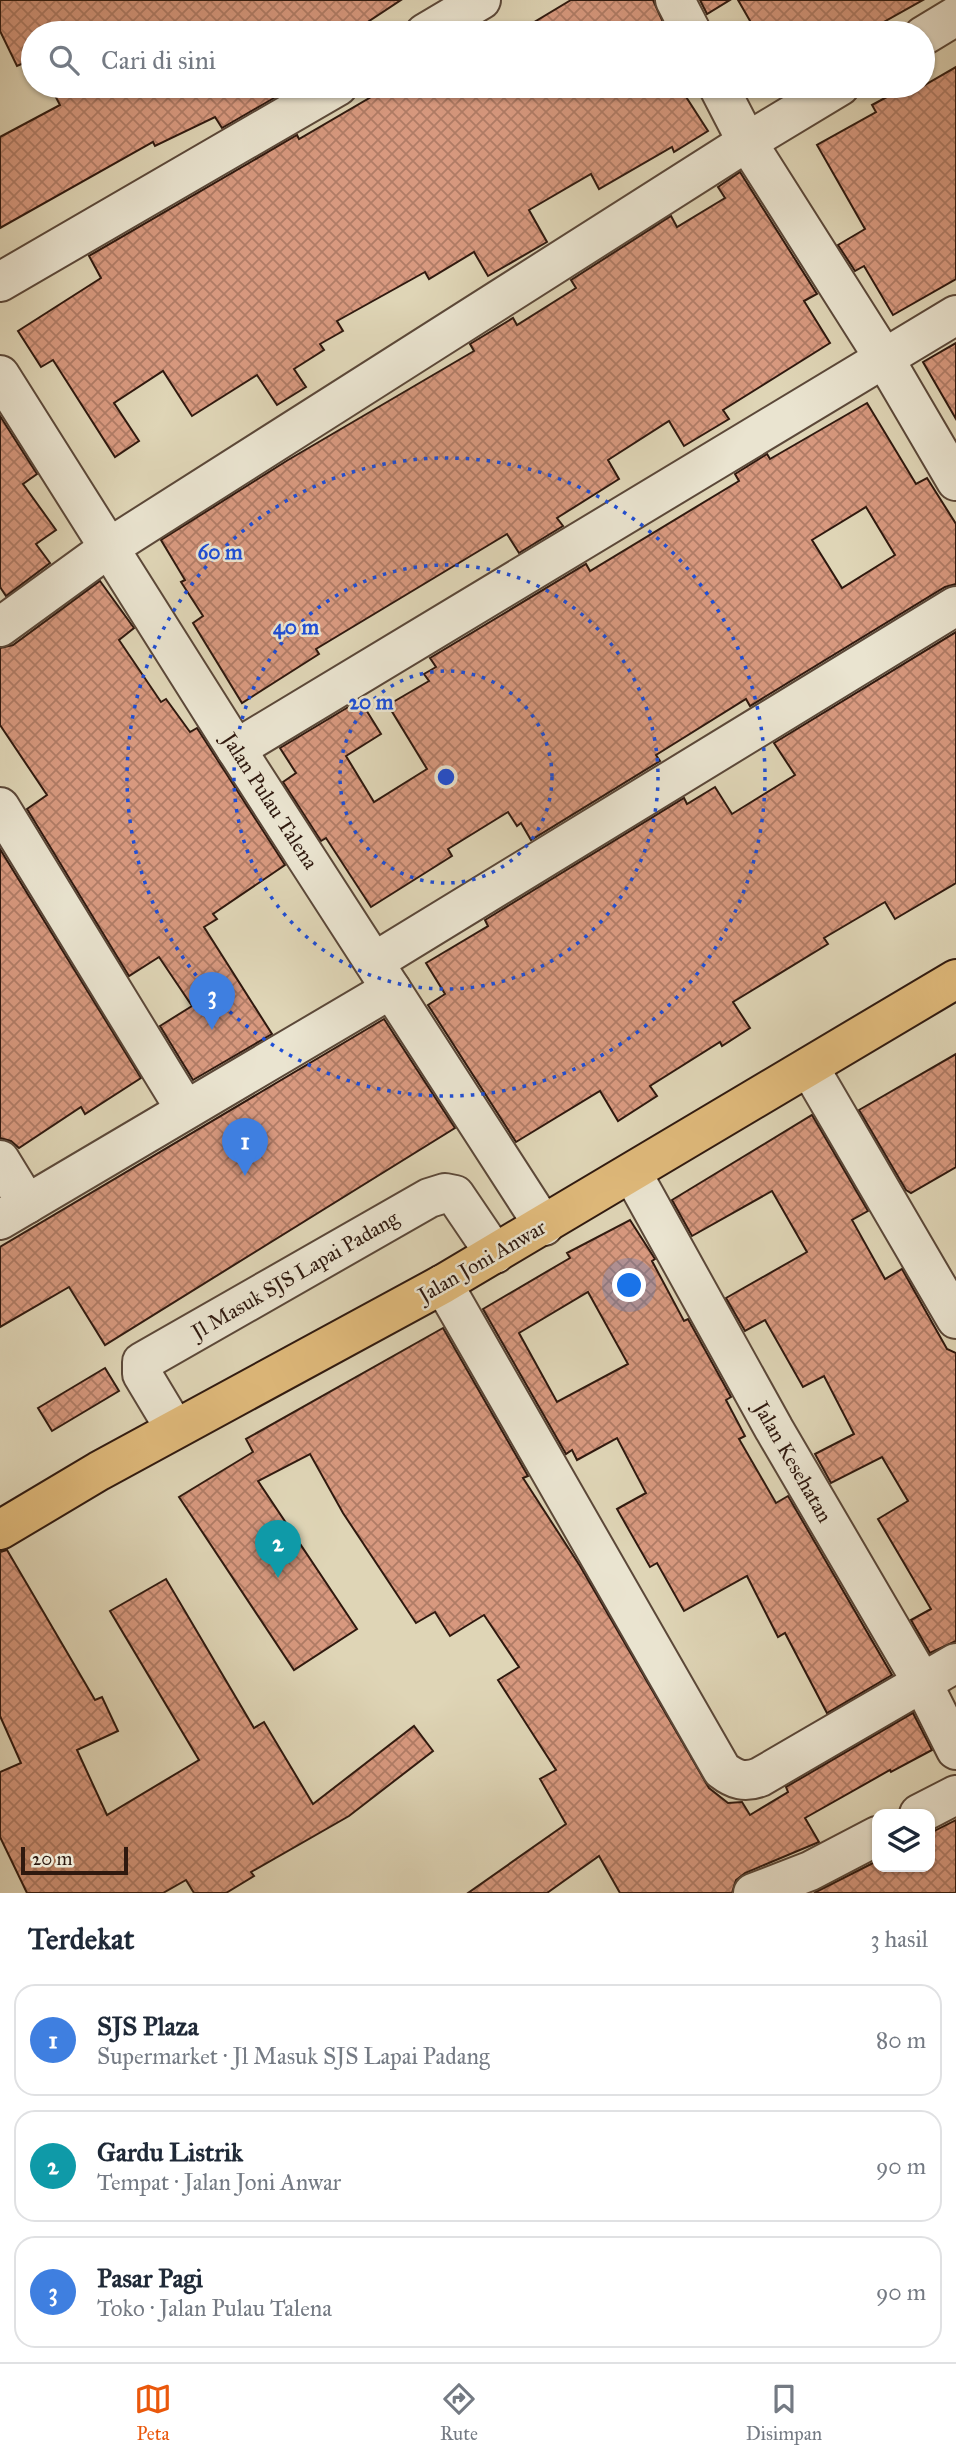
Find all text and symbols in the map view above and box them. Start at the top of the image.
search box [21,21,935,98]
icon: search [45,41,83,79]
text: Cari di sini [101,44,216,76]
text: 60 m [197,539,243,565]
text: 40 m [273,614,319,640]
text: 20 m [349,689,394,715]
street label: Jalan Pulau Talena [215,726,324,874]
centre of rings [434,765,458,789]
pin: 3 [189,972,235,1030]
pin: 1 [222,1118,268,1176]
street label: Jl Masuk SJS Lapai Padang [185,1205,403,1346]
street label: Jalan Joni Anwar [412,1214,551,1309]
your location [612,1268,646,1302]
street label: Jalan Kesehatan [747,1395,838,1527]
pin: 2 [255,1520,301,1578]
map controls [872,1809,935,1872]
button: layers [872,1809,935,1872]
scale bar [21,1844,128,1876]
text: 20 m [32,1847,73,1870]
text: Terdekat [28,1921,134,1957]
text: 3 hasil [870,1925,928,1953]
text: SJS Plaza [97,2010,199,2042]
text: 1 [48,2026,58,2054]
text: 80 m [876,2026,926,2054]
text: Supermarket · Jl Masuk SJS Lapai Padang [97,2042,490,2070]
text: Gardu Listrik [97,2136,243,2168]
text: 2 [47,2152,59,2180]
text: 90 m [876,2152,926,2180]
text: Tempat · Jalan Joni Anwar [97,2168,341,2196]
text: Pasar Pagi [97,2262,203,2294]
text: 3 [48,2278,58,2306]
text: 90 m [876,2278,926,2306]
text: Toko · Jalan Pulau Talena [97,2294,332,2322]
tab: Peta [134,2380,172,2445]
tab: Rute [440,2380,478,2445]
tab: Disimpan [746,2380,822,2445]

